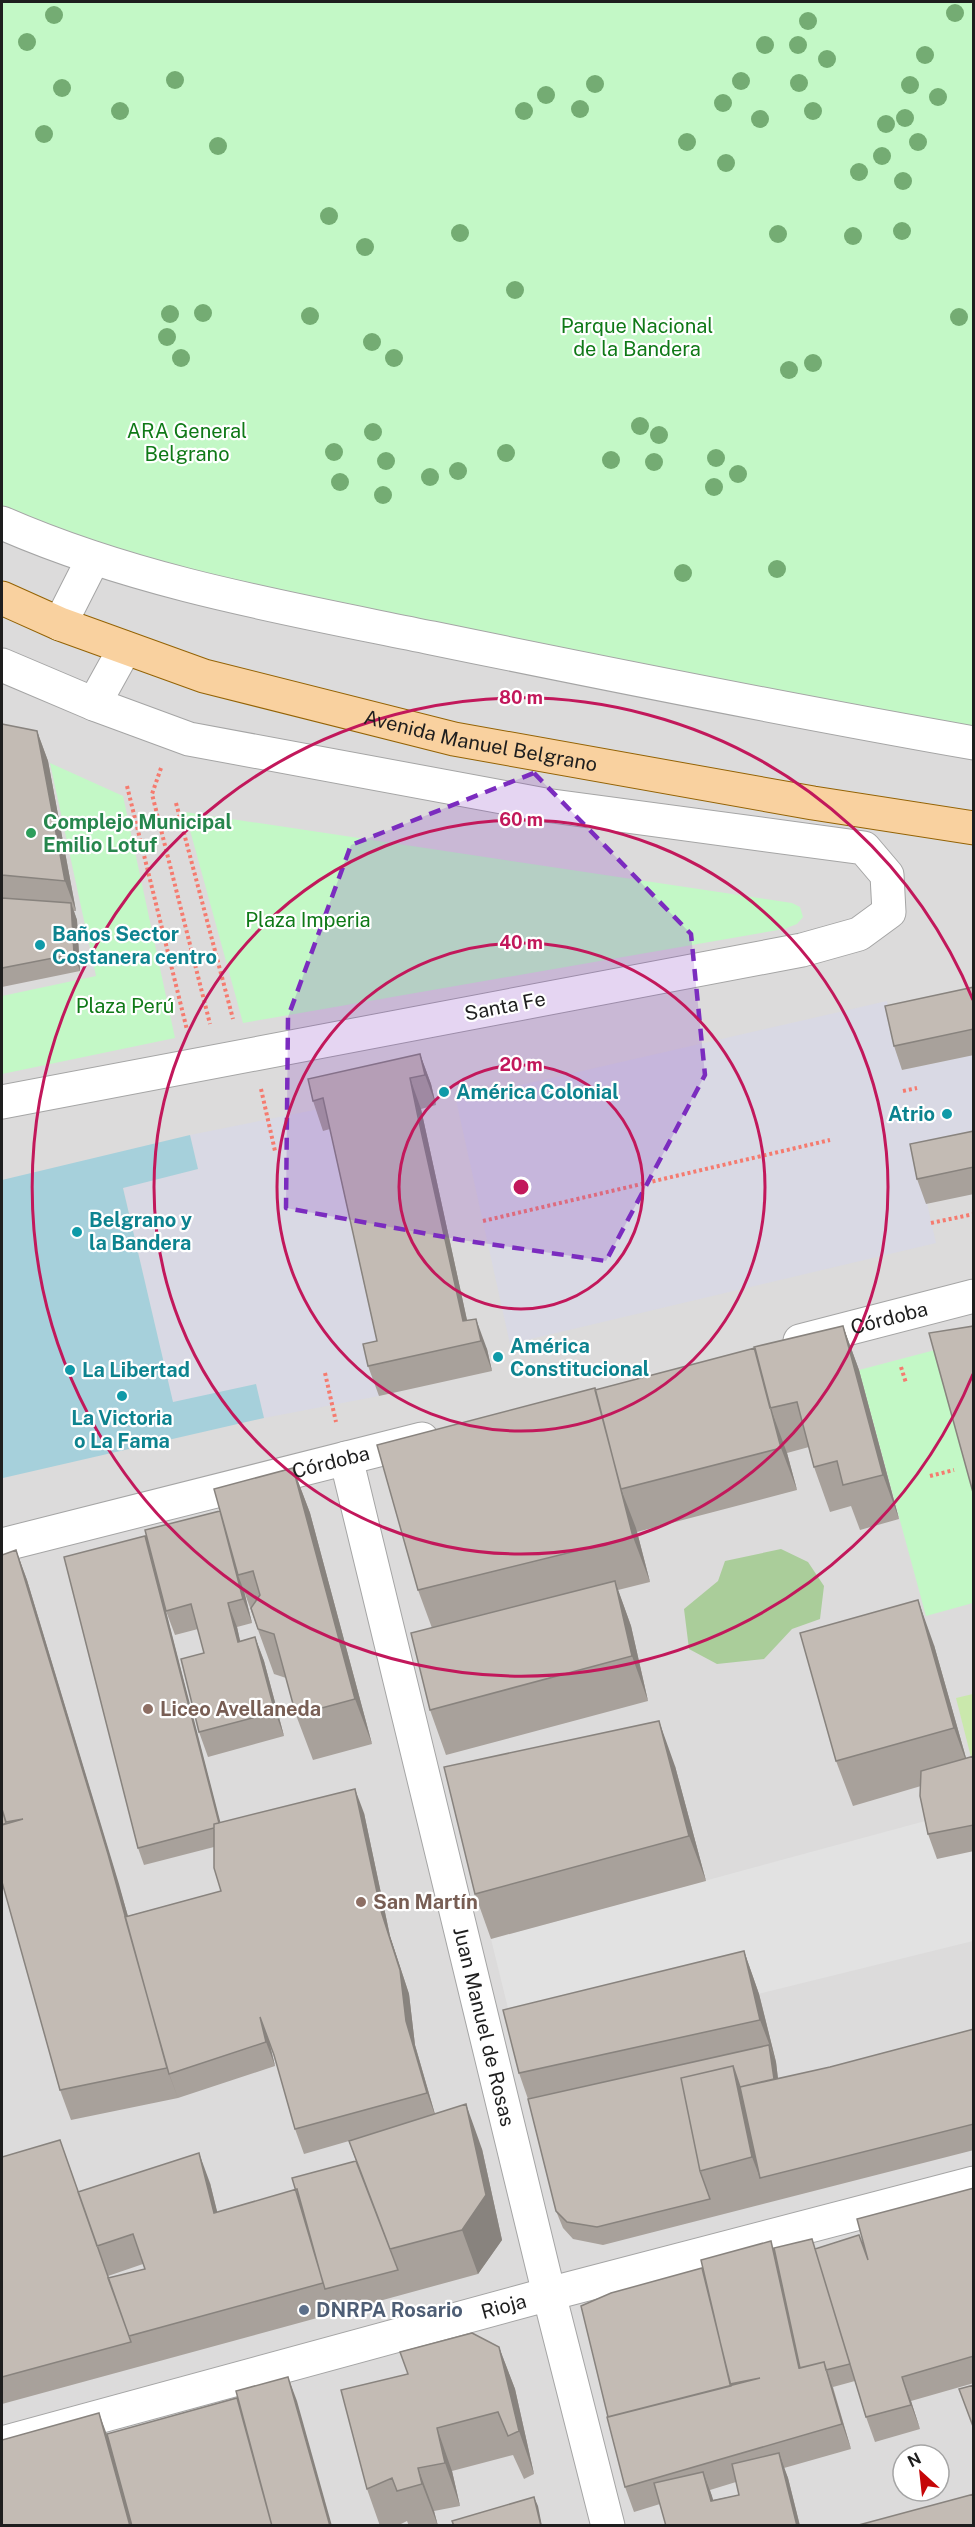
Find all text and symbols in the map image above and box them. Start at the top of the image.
park label: Parque Nacional de la Bandera [561,314,713,361]
park label: ARA General Belgrano [127,419,247,466]
text: 80 m [499,687,543,708]
street label: Avenida Manuel Belgrano [362,705,599,776]
text: 60 m [499,809,543,830]
place label: Complejo Municipal Emilio Lotuf [43,810,232,857]
marker: Complejo Municipal Emilio Lotuf [24,826,38,840]
park label: Plaza Imperia [245,908,371,932]
place label: Baños Sector Costanera centro [52,922,217,969]
text: 40 m [499,932,543,953]
marker: Baños Sector Costanera centro [33,938,47,952]
street label: Santa Fe [462,986,548,1026]
park label: Plaza Perú [76,994,174,1018]
text: 20 m [499,1054,543,1075]
place label: América Colonial [456,1080,619,1104]
marker: América Colonial [437,1085,451,1099]
place label: Atrio [888,1102,935,1126]
marker: Atrio [940,1107,954,1121]
centre of rings [511,1177,531,1197]
place label: Belgrano y la Bandera [89,1208,192,1255]
marker: Belgrano y la Bandera [70,1225,84,1239]
street label: Córdoba [848,1296,930,1339]
place label: América Constitucional [510,1334,649,1381]
marker: América Constitucional [491,1350,505,1364]
place label: La Libertad [82,1358,190,1382]
marker: La Libertad [63,1363,77,1377]
marker: La Victoria o La Fama [115,1389,129,1403]
place label: La Victoria o La Fama [71,1406,173,1453]
street label: Córdoba [290,1441,372,1483]
place label: Liceo Avellaneda [160,1697,321,1721]
marker: Liceo Avellaneda [141,1702,155,1716]
place label: San Martín [373,1890,478,1914]
marker: San Martín [354,1895,368,1909]
street label: Juan Manuel de Rosas [448,1924,520,2129]
street label: Rioja [478,2289,529,2324]
place label: DNRPA Rosario [316,2298,463,2322]
marker: DNRPA Rosario [297,2303,311,2317]
north arrow [891,2443,951,2503]
text: N [905,2449,924,2471]

